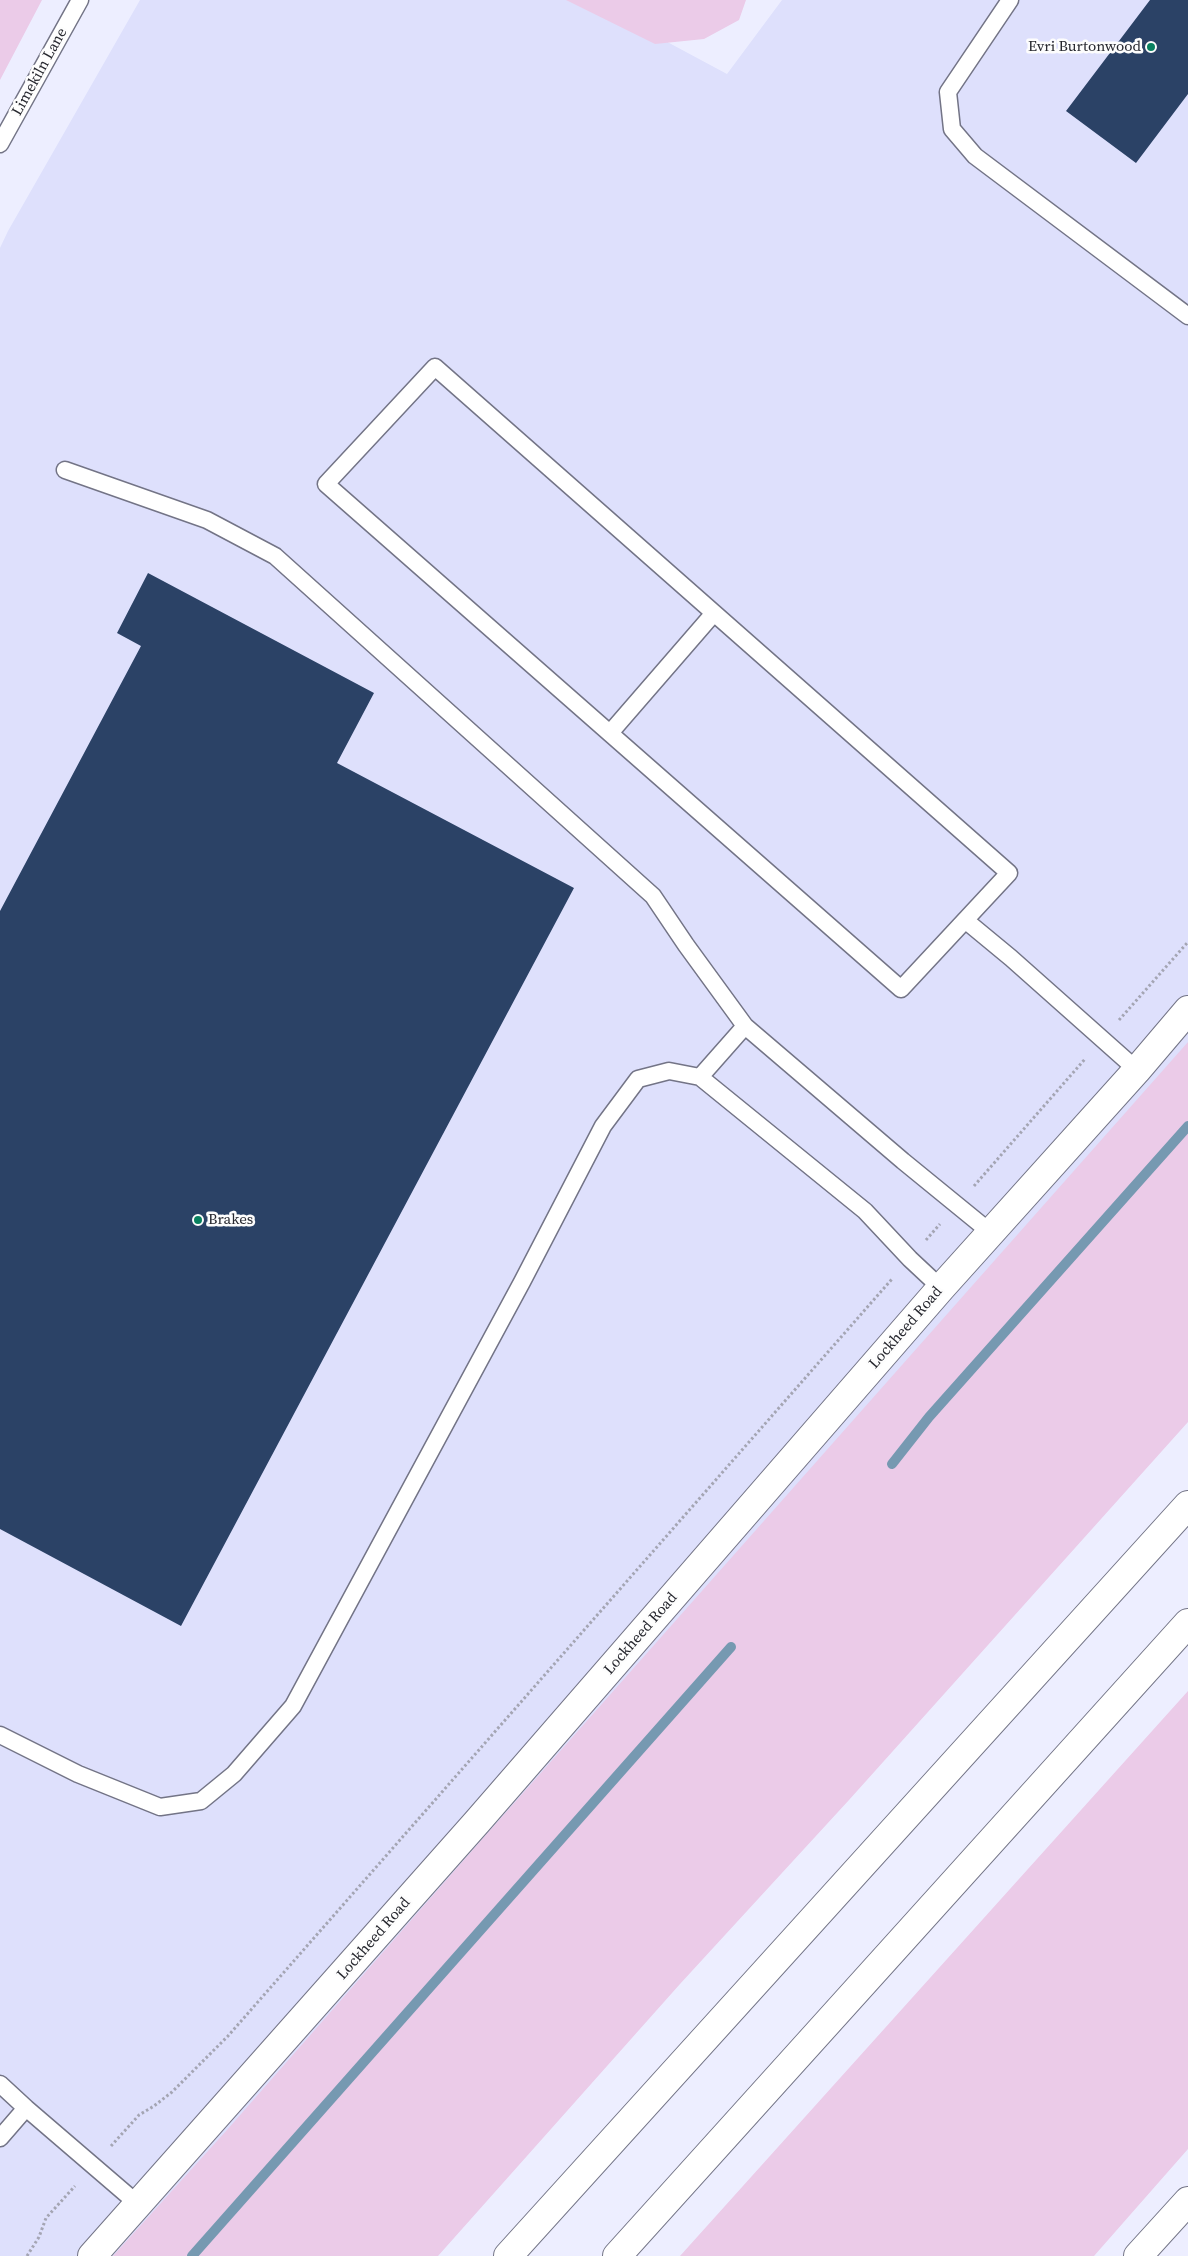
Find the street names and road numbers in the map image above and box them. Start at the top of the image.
street label: Limekiln Lane [9,25,71,119]
street label: Lockheed Road [865,1283,947,1373]
street label: Lockheed Road [600,1589,682,1679]
street label: Lockheed Road [333,1894,415,1984]

